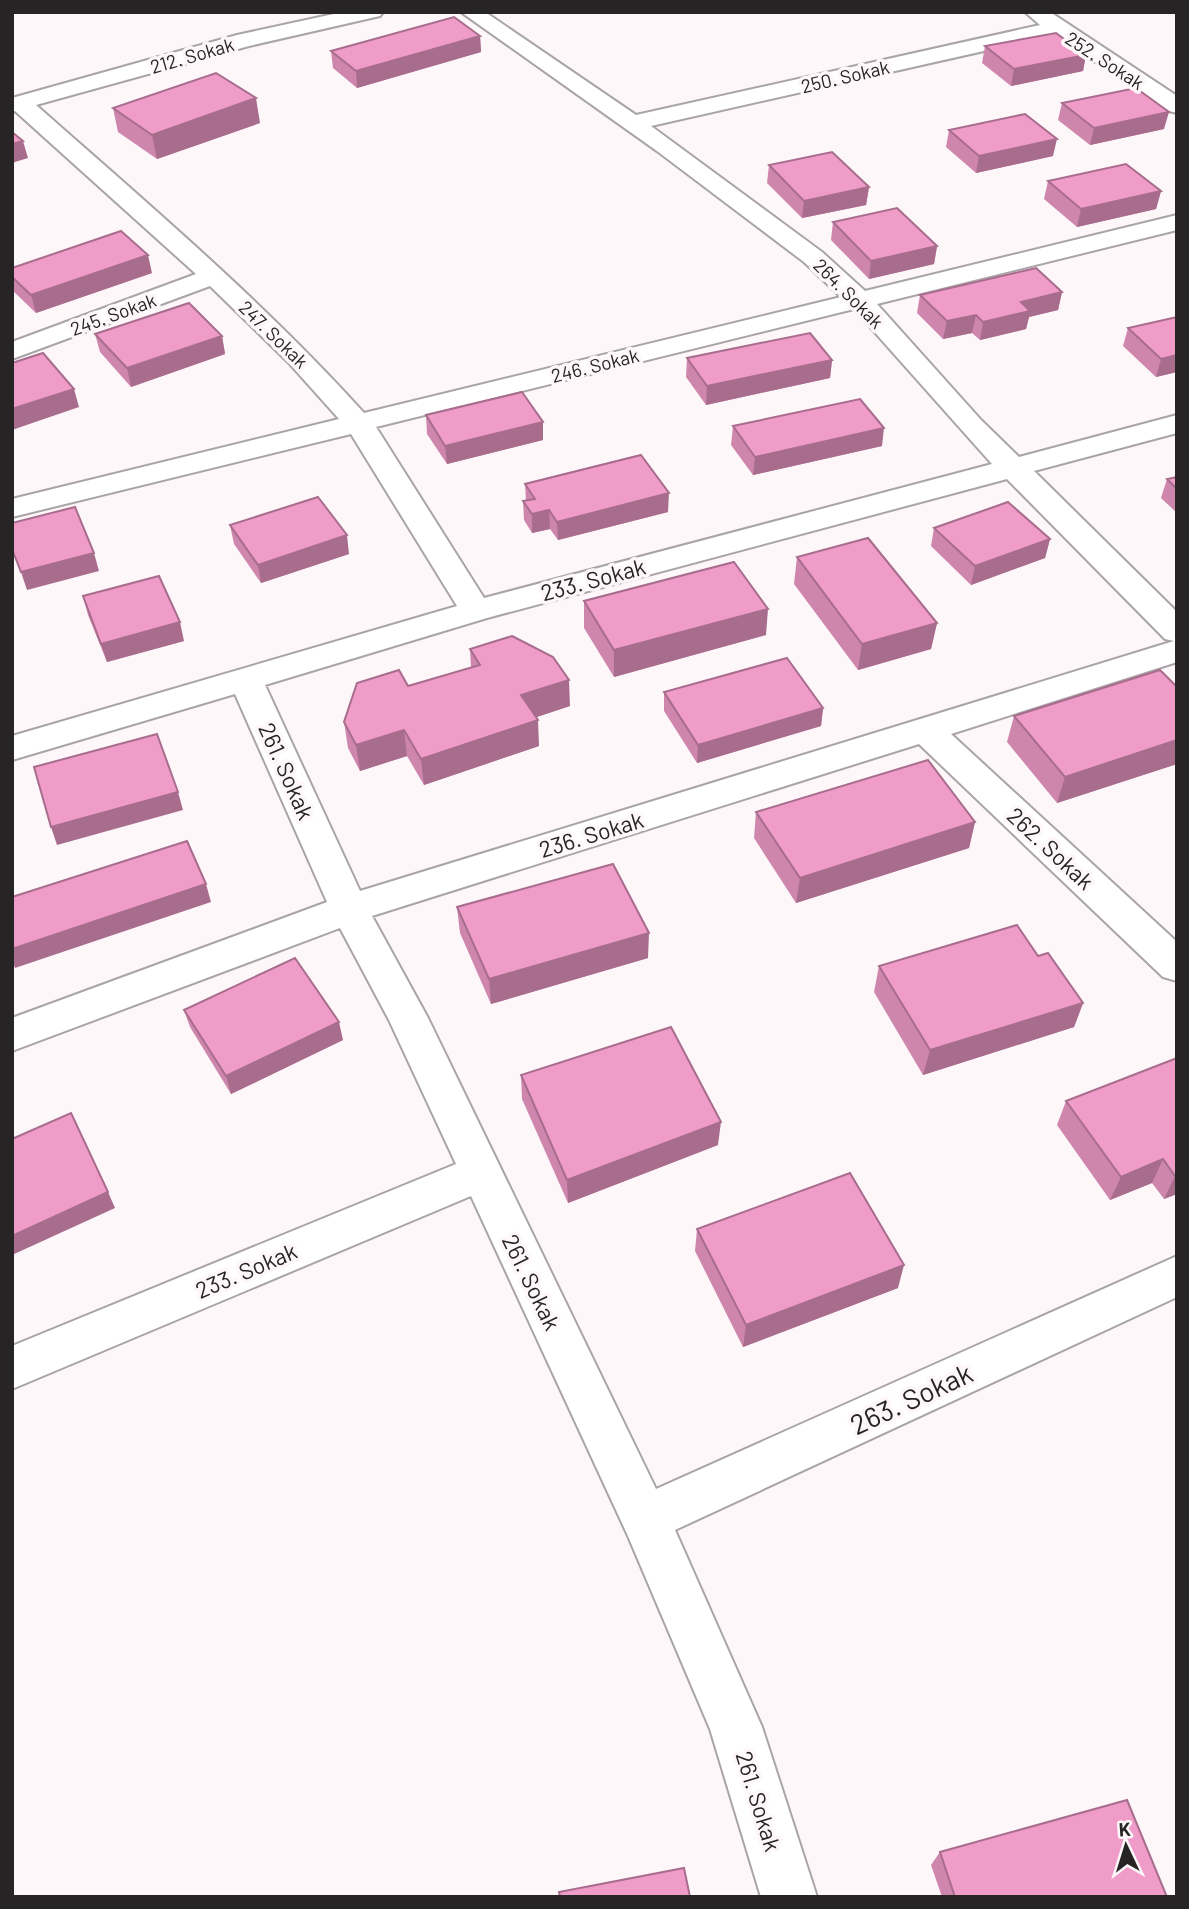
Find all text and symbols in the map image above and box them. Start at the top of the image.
street label: 252. Sokak [1061,26,1149,94]
street label: 212. Sokak [148,32,236,78]
street label: 250. Sokak [799,55,891,97]
street label: 264. Sokak [809,253,889,333]
street label: 245. Sokak [67,288,159,340]
street label: 247. Sokak [235,295,313,373]
street label: 246. Sokak [549,343,641,387]
street label: 233. Sokak [537,552,649,606]
street label: 261. Sokak [253,718,321,824]
street label: 262. Sokak [1002,801,1100,895]
street label: 236. Sokak [536,805,646,863]
street label: 261. Sokak [497,1229,567,1335]
street label: 233. Sokak [191,1236,301,1304]
street label: 263. Sokak [844,1355,978,1441]
street label: 261. Sokak [730,1747,788,1855]
north arrow [1091,1811,1161,1881]
text: K [1118,1817,1132,1840]

